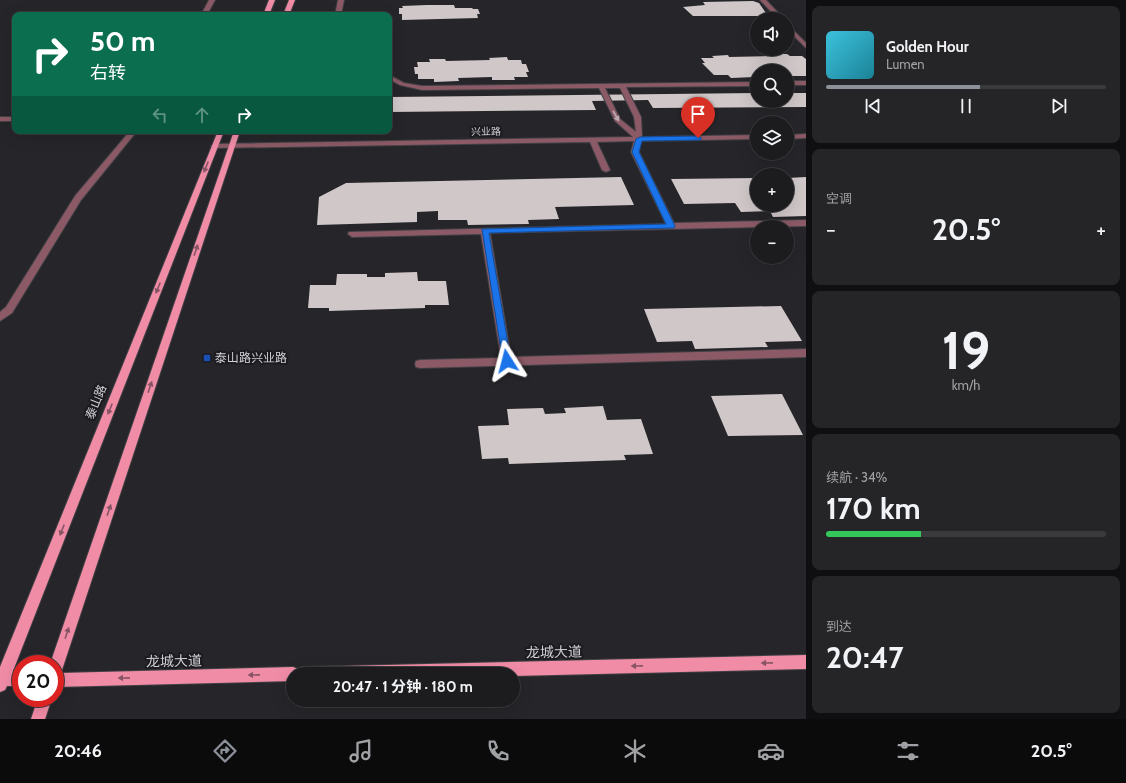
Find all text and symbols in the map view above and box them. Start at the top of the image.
map controls [750,12,794,264]
button: sound [750,12,794,56]
text: 50 m [90,24,155,58]
icon: right [24,28,76,80]
text: Golden Hour [886,38,969,56]
text: Lumen [886,56,925,72]
text: 右转 [90,62,126,84]
button: search [750,64,794,108]
icon: previous [862,95,884,117]
icon: pause [955,95,977,117]
icon: next [1048,95,1070,117]
pin [681,97,715,138]
icon: arrive [687,103,709,125]
icon: left [149,104,171,126]
icon: ahead [191,104,213,126]
icon: right [233,104,255,126]
one-way arrow [612,110,619,122]
button: layers [750,116,794,160]
street label: 兴业路 [471,125,501,138]
one-way arrow [203,162,209,174]
button: + [750,168,794,212]
text: 空调 [826,190,852,206]
text: 20.5° [932,211,1000,248]
text: − [826,216,836,243]
text: + [1096,216,1106,243]
button: − [750,220,794,264]
one-way arrow [194,244,200,256]
one-way arrow [155,283,161,295]
text: 19 [942,319,990,382]
position arrow [486,340,528,382]
place label: 泰山路兴业路 [215,350,287,365]
marker: 泰山路兴业路 [202,353,212,363]
text: km/h [952,377,980,393]
one-way arrow [148,380,154,392]
street label: 泰山路 [82,382,109,421]
one-way arrow [107,403,113,414]
text: 续航 · 34% [826,469,887,485]
text: 170 km [826,490,921,527]
one-way arrow [106,504,112,516]
one-way arrow [58,524,64,536]
text: 到达 [826,618,852,634]
one-way arrow [65,627,71,639]
text: 20:47 [826,639,904,676]
street label: 龙城大道 [526,643,582,661]
street label: 龙城大道 [146,652,202,670]
speed limit sign: 20 [12,655,64,707]
one-way arrow [760,660,773,666]
one-way arrow [630,663,643,669]
one-way arrow [247,672,260,678]
one-way arrow [117,675,130,681]
text: 20:47 · 1 分钟 · 180 m [333,678,473,696]
icon: directions [211,737,239,765]
icon: music [347,737,375,765]
icon: phone [484,737,512,765]
icon: climate [621,737,649,765]
icon: car [757,737,785,765]
icon: filters [894,737,922,765]
text: 20:46 [54,740,102,762]
text: 20.5° [1031,740,1072,762]

